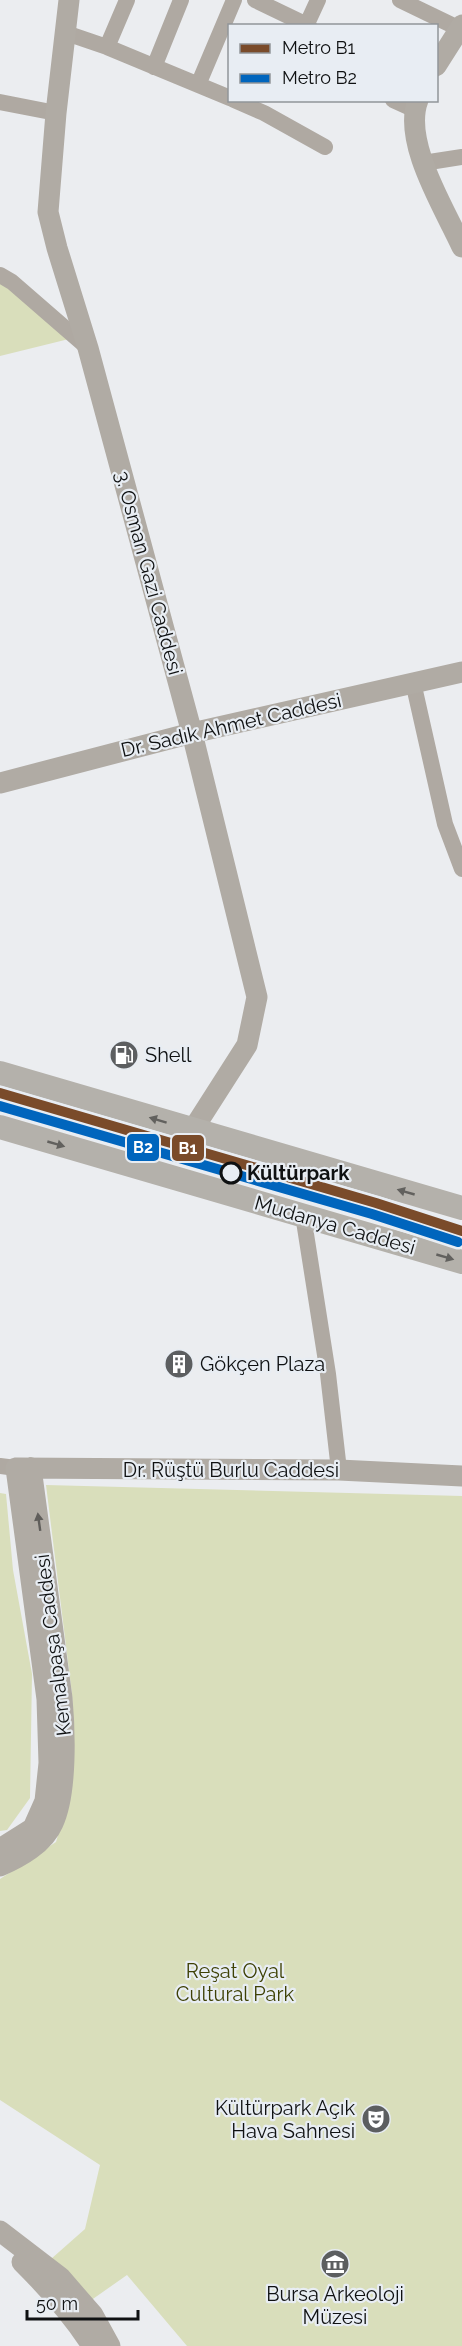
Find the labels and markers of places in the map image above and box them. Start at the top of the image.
fuel station icon: Shell [108,1039,140,1071]
place label: Shell [145,1043,192,1067]
place label: Kültürpark [247,1161,350,1185]
marker: Kültürpark [220,1162,242,1184]
building icon: Gökçen Plaza [163,1348,195,1380]
place label: Gökçen Plaza [200,1352,325,1376]
place label: Kültürpark Açık Hava Sahnesi [215,2096,355,2143]
theatre icon: Kültürpark Açık Hava Sahnesi [360,2103,392,2135]
museum icon: Bursa Arkeoloji Müzesi [319,2248,351,2280]
place label: Bursa Arkeoloji Müzesi [266,2282,404,2329]

